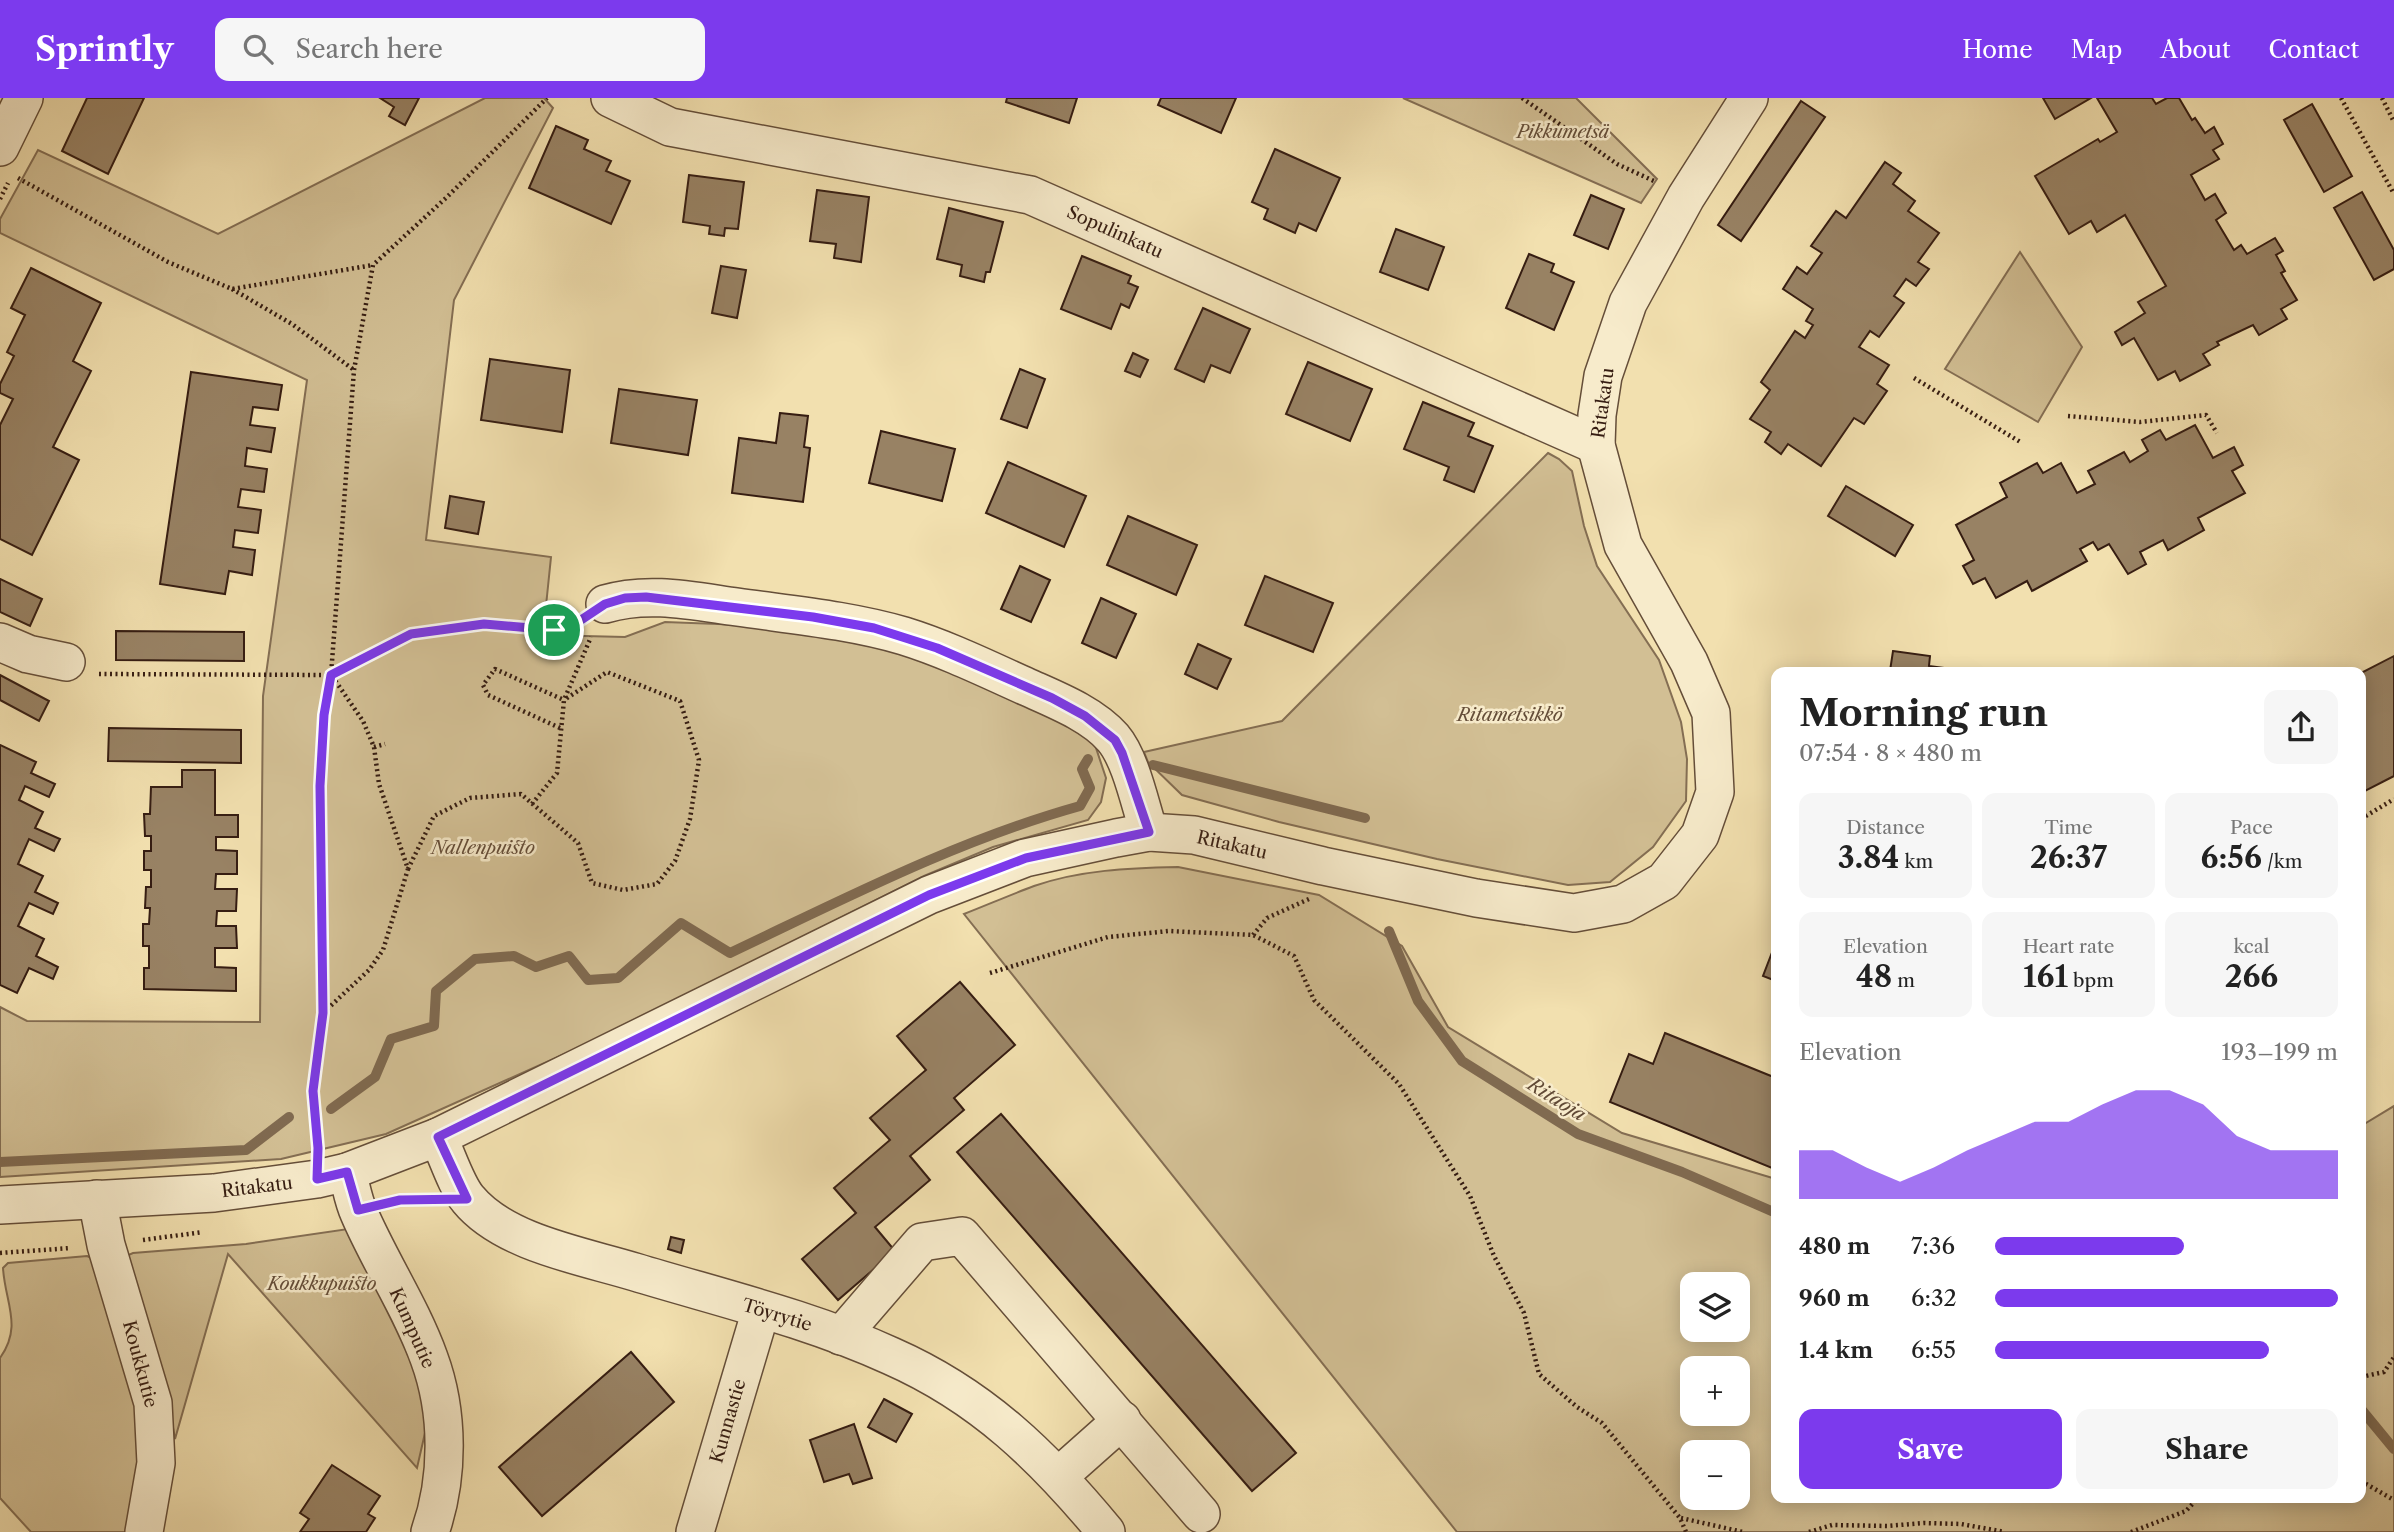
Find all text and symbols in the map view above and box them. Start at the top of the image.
search box [215,18,705,81]
text: Sprintly [35,29,173,70]
icon: search [239,30,277,68]
text: Search here [295,33,443,65]
text: Home [1962,35,2033,64]
text: Map [2071,35,2122,64]
text: About [2160,35,2231,64]
text: Contact [2269,35,2359,64]
park label: Pikkumetsä [1515,121,1610,143]
street label: Sopulinkatu [1063,201,1167,263]
street label: Ritakatu [1587,366,1619,440]
pin [524,600,584,660]
icon: arrive [535,611,573,649]
text: Morning run [1799,689,2048,736]
button: share [2264,690,2338,764]
park label: Ritametsikkö [1455,704,1564,726]
text: 07:54 · 8 × 480 m [1799,739,1982,767]
text: Distance [1846,816,1925,839]
text: Time [2044,816,2093,839]
text: Pace [2230,816,2273,839]
street label: Ritakatu [1195,826,1269,864]
park label: Nallenpuisto [429,837,535,859]
text: 3.84 [1838,839,1899,876]
text: 26:37 [2030,839,2107,876]
text: 6:56 [2201,839,2262,876]
text: km [1899,850,1933,873]
text: /km [2262,850,2302,873]
text: Elevation [1843,935,1928,958]
text: Heart rate [2023,935,2114,958]
text: kcal [2234,935,2269,958]
text: 48 [1856,958,1892,995]
text: 161 [2023,958,2068,995]
text: 266 [2225,958,2278,995]
text: m [1892,969,1915,992]
text: bpm [2068,969,2114,992]
text: Elevation [1799,1038,1902,1066]
text: 193–199 m [2221,1038,2338,1066]
water label: Ritaoja [1522,1072,1590,1126]
street label: Ritakatu [220,1172,294,1202]
text: 480 m [1799,1232,1870,1260]
text: 7:36 [1911,1232,1955,1260]
map controls [1680,1272,1750,1510]
button: layers [1680,1272,1750,1342]
park label: Koukkupuisto [265,1273,377,1295]
street label: Kumputie [384,1284,440,1372]
text: 960 m [1799,1284,1870,1312]
text: 6:32 [1911,1284,1957,1312]
street label: Töyrytie [739,1294,815,1336]
street label: Koukkutie [118,1318,162,1410]
text: 1.4 km [1799,1336,1873,1364]
text: 6:55 [1911,1336,1956,1364]
button: + [1680,1356,1750,1426]
street label: Kunnastie [705,1376,751,1466]
button: Save [1799,1409,2062,1489]
button: Share [2076,1409,2338,1489]
button: − [1680,1440,1750,1510]

